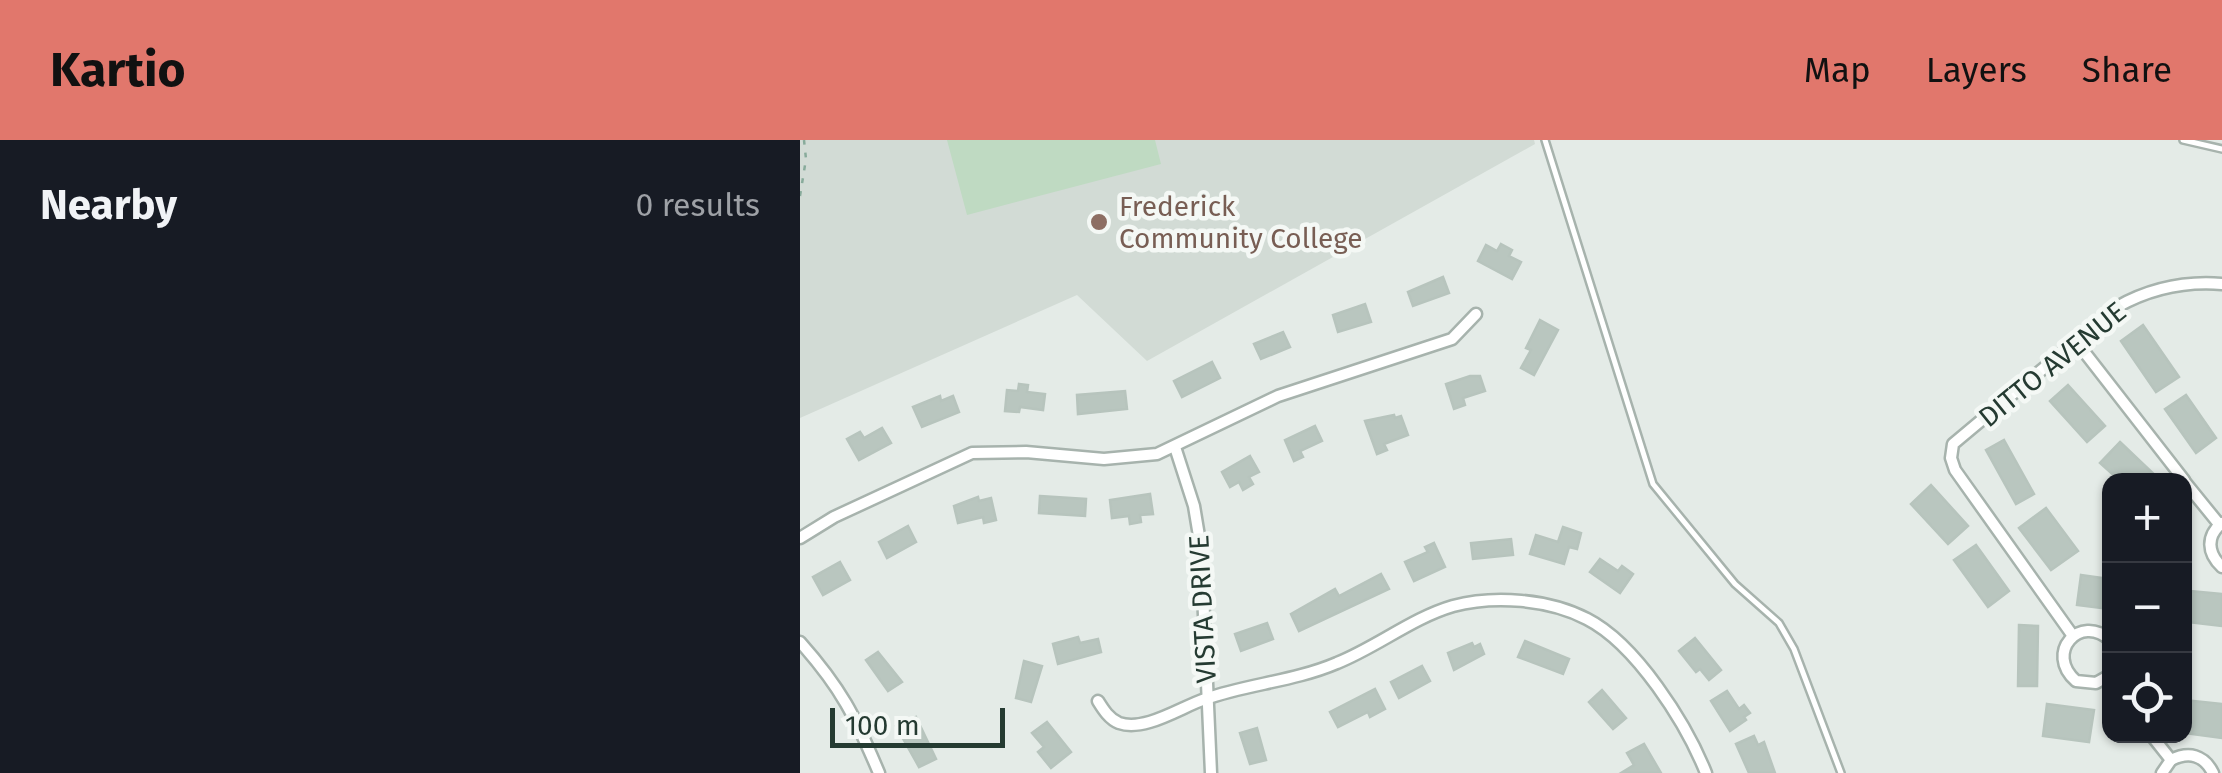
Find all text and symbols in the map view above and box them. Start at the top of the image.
text: Kartio [50,41,186,99]
text: Map [1804,49,1871,91]
text: Layers [1926,49,2027,91]
text: Share [2082,49,2172,91]
text: Nearby [40,180,177,230]
text: 0 results [635,186,760,224]
place label: Frederick Community College [1119,190,1363,255]
marker: Frederick Community College [1088,211,1110,233]
street label: DITTO AVENUE [1972,295,2133,434]
map controls [2102,473,2192,743]
button: + [2102,473,2192,563]
street label: VISTA DRIVE [1182,534,1223,684]
button: − [2102,563,2192,653]
button: locate [2102,653,2192,743]
scale bar [830,703,1005,748]
text: 100 m [845,709,920,742]

